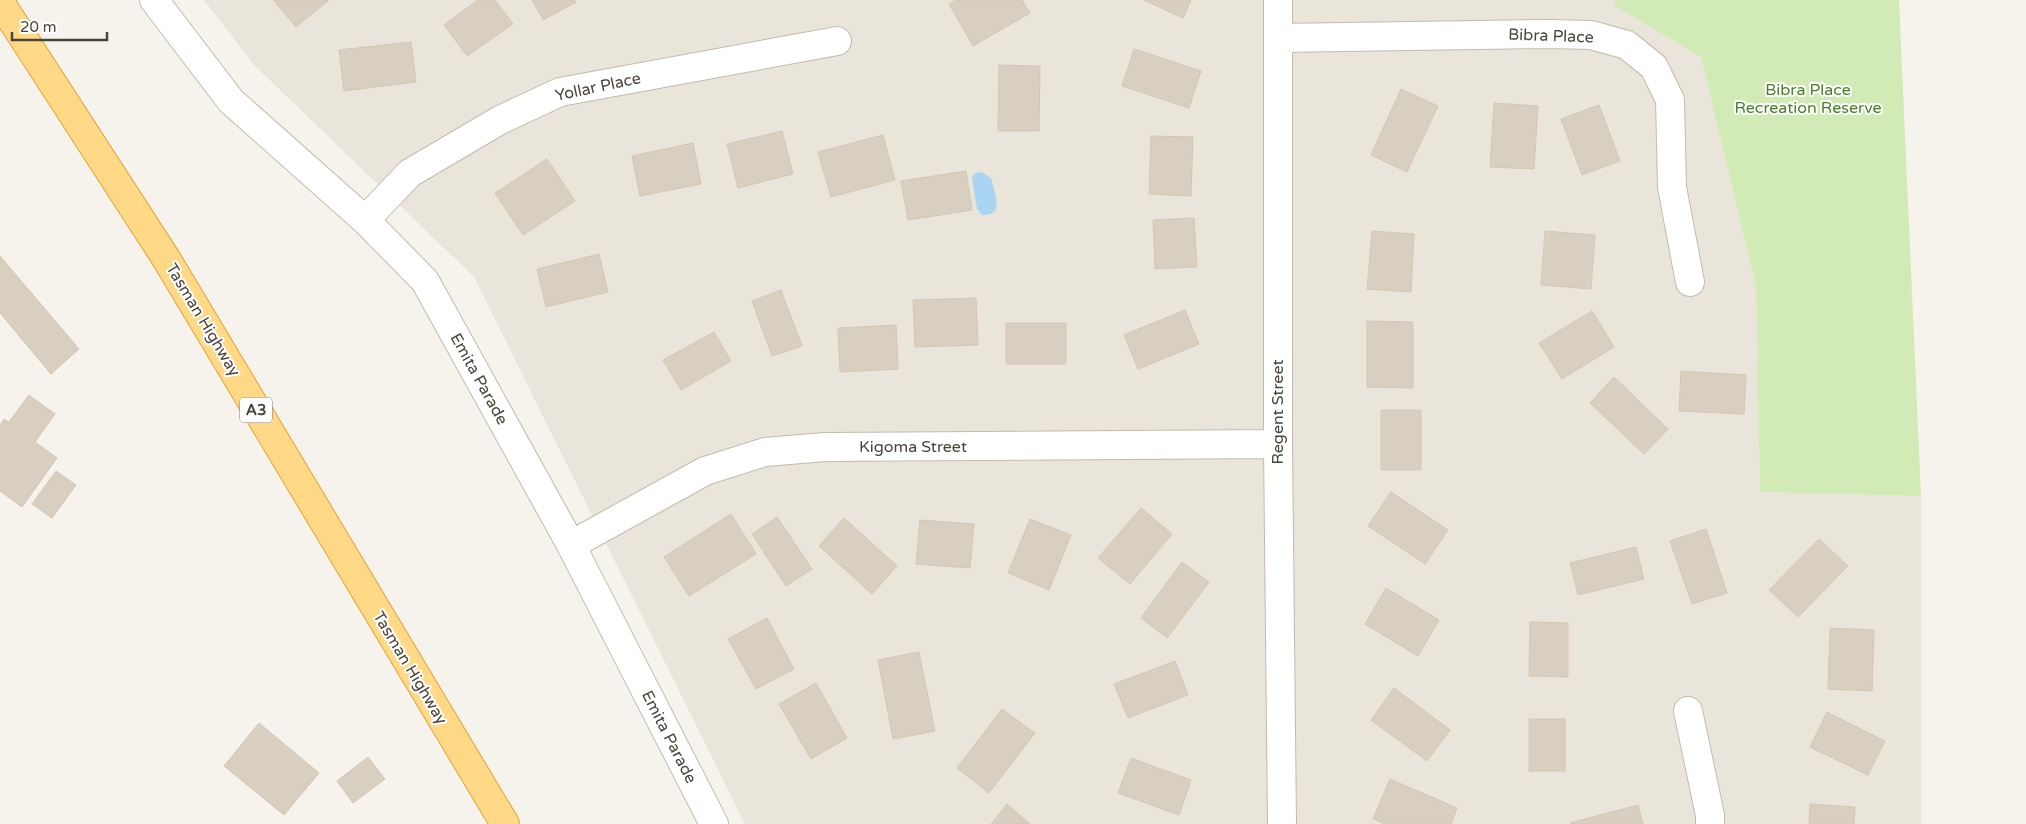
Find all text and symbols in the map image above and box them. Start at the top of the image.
scale bar [12,10,108,42]
text: 20 m [20,18,57,36]
street label: Bibra Place [1508,25,1594,47]
street label: Yollar Place [553,68,643,106]
park label: Bibra Place Recreation Reserve [1734,80,1882,118]
street label: Tasman Highway [161,260,245,380]
street label: Emita Parade [446,330,512,428]
street label: Regent Street [1268,359,1288,465]
road number: A3 [240,398,272,422]
street label: Kigoma Street [859,437,967,457]
street label: Tasman Highway [368,608,452,728]
street label: Emita Parade [637,687,701,787]

